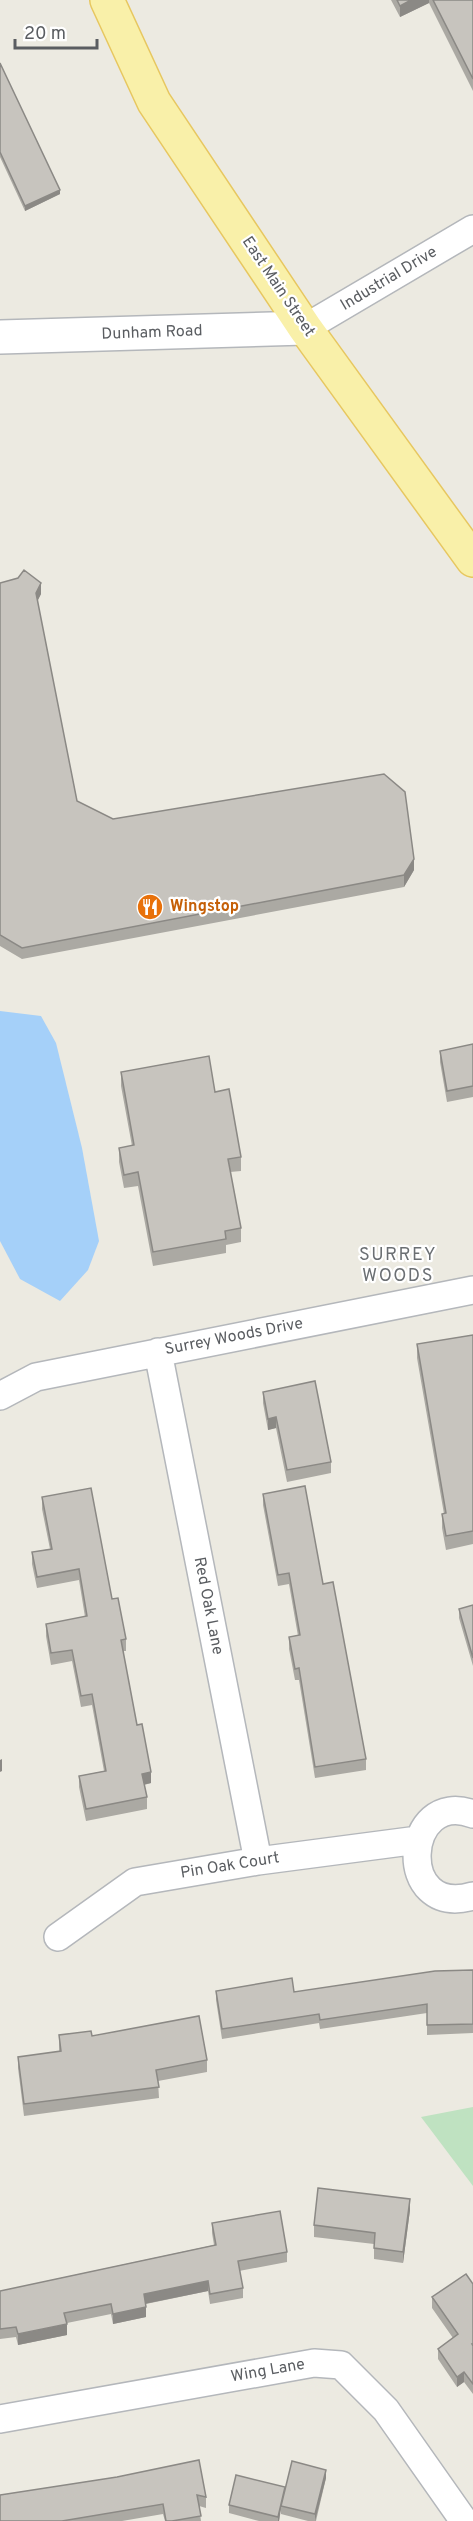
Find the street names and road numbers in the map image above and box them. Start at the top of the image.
street label: East Main Street [237,233,319,341]
street label: Industrial Drive [337,242,441,316]
street label: Dunham Road [101,321,203,345]
street label: Surrey Woods Drive [163,1314,305,1360]
street label: Red Oak Lane [189,1555,227,1657]
street label: Pin Oak Court [179,1848,281,1884]
street label: Wing Lane [229,2355,307,2387]

